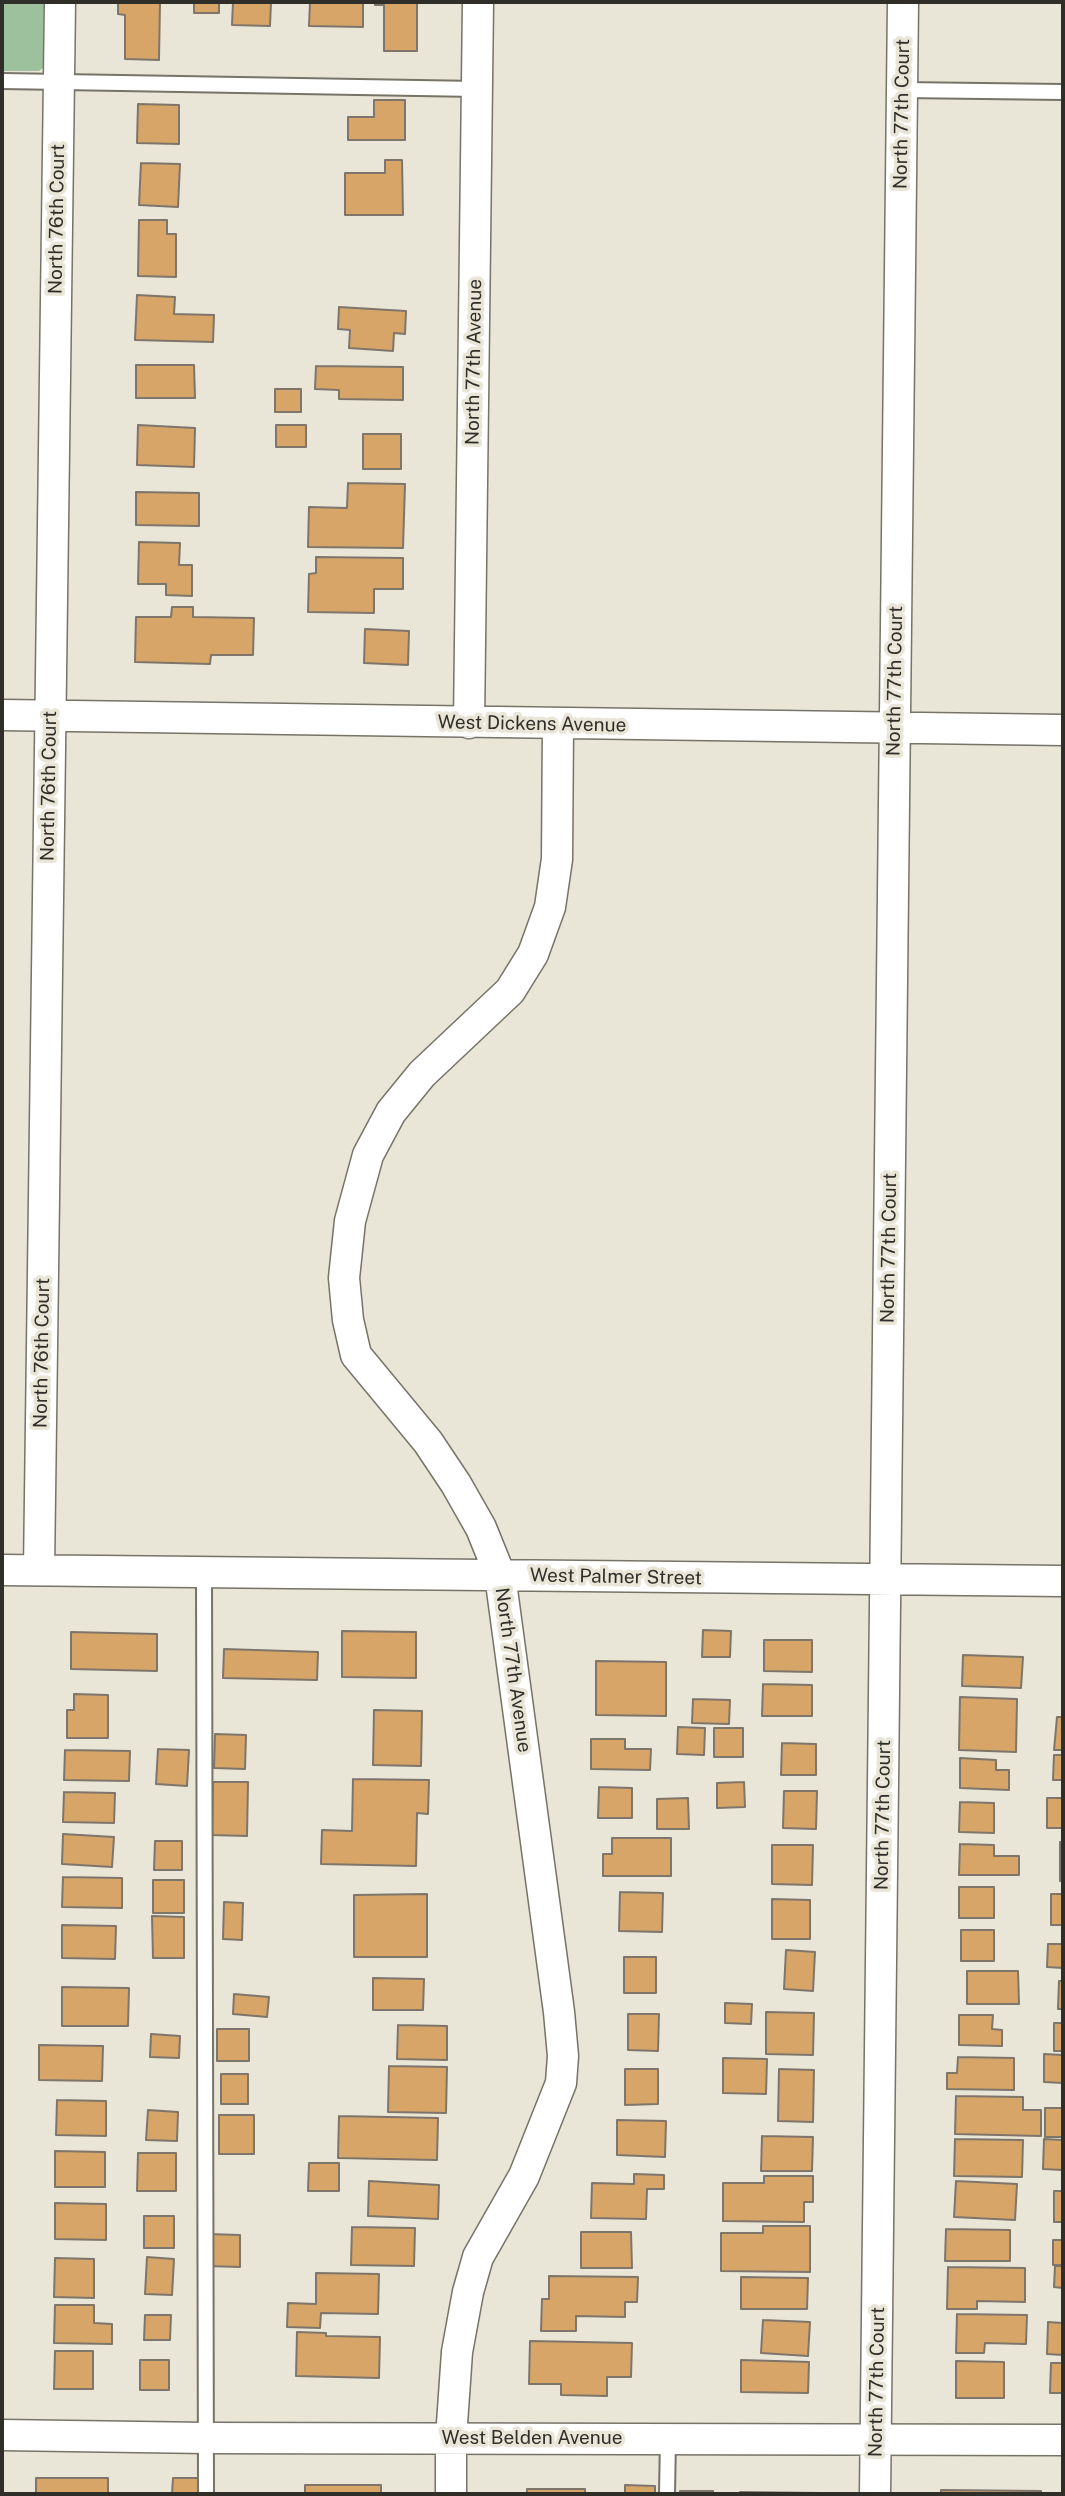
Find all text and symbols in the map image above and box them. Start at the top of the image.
street label: North 77th Court [889,39,915,189]
street label: North 76th Court [44,144,70,294]
street label: North 77th Avenue [461,279,487,445]
street label: North 77th Court [882,606,908,756]
street label: North 76th Court [36,711,62,861]
street label: West Dickens Avenue [437,711,627,737]
street label: North 77th Court [876,1173,902,1323]
street label: North 76th Court [29,1278,55,1428]
street label: West Palmer Street [530,1564,702,1590]
street label: North 77th Avenue [490,1586,536,1754]
street label: North 77th Court [870,1740,896,1890]
street label: North 77th Court [864,2307,890,2457]
street label: West Belden Avenue [441,2427,623,2449]

